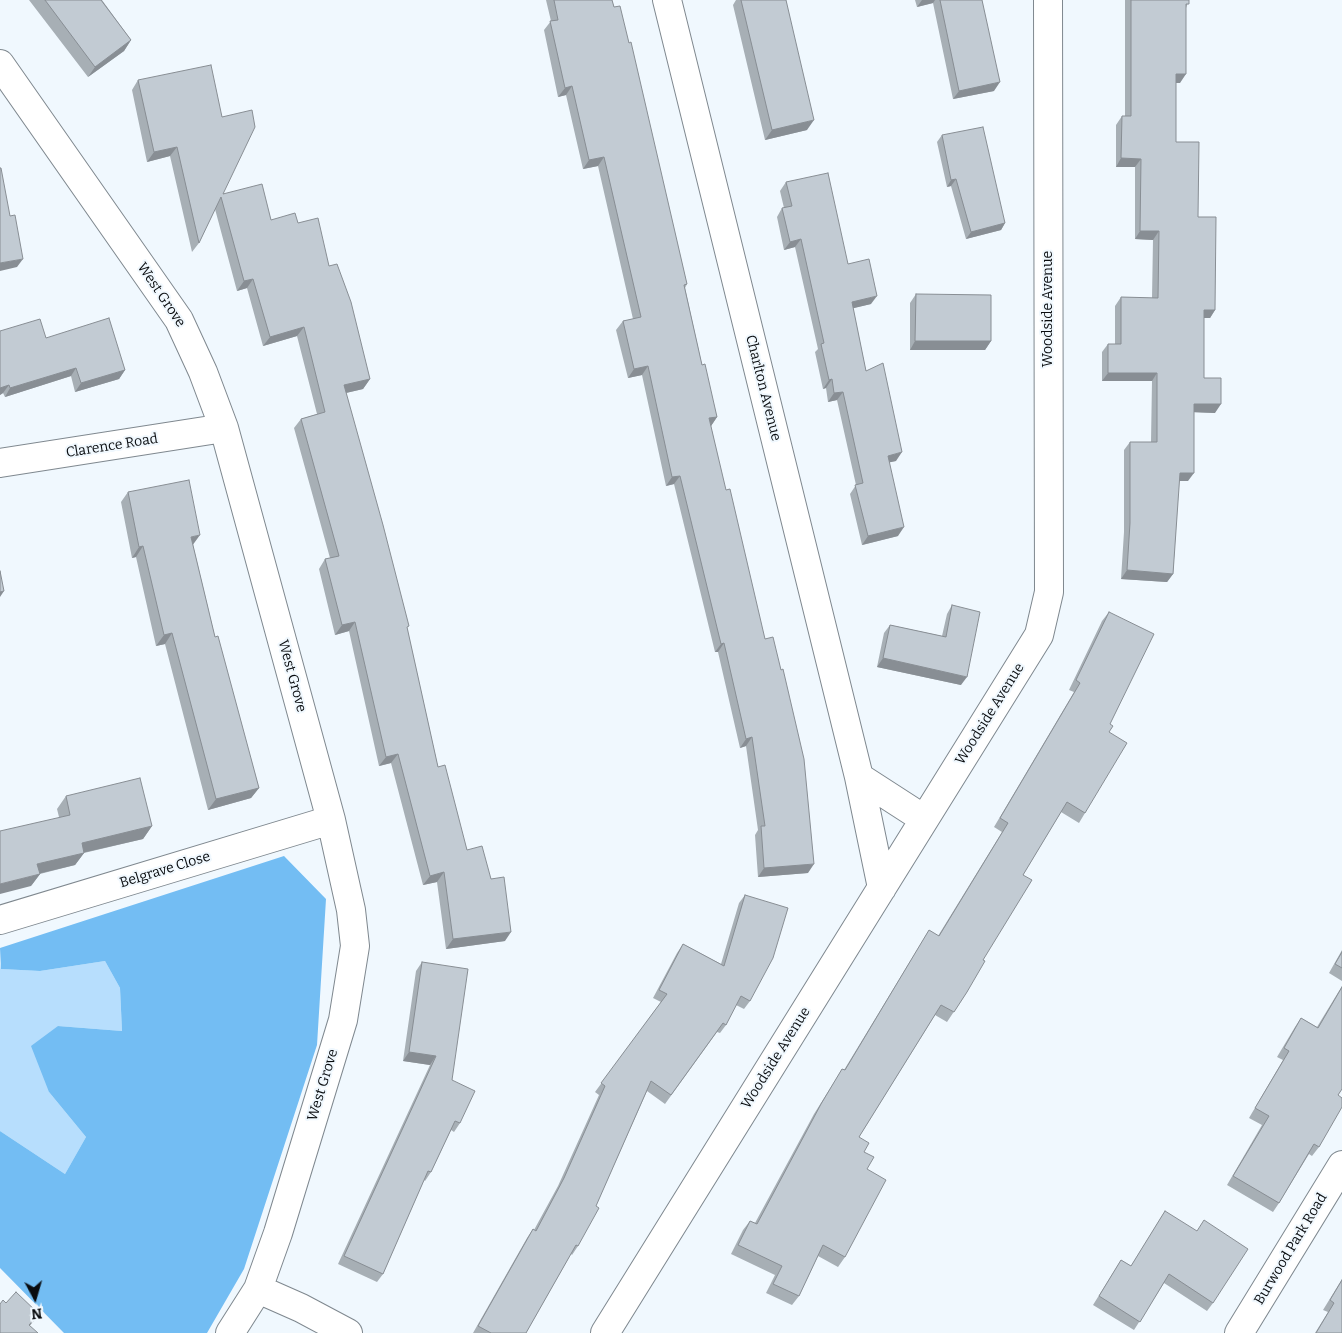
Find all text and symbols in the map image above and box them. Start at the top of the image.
street label: Woodside Avenue [1040,251,1056,367]
street label: West Grove [133,260,189,330]
street label: Charlton Avenue [742,333,784,443]
street label: Clarence Road [65,430,159,462]
street label: West Grove [274,638,310,714]
street label: Woodside Avenue [952,660,1028,768]
street label: Belgrave Close [118,848,212,892]
street label: Woodside Avenue [738,1004,814,1112]
street label: West Grove [304,1047,342,1123]
street label: Burwood Park Road [1251,1190,1331,1308]
north arrow [10,1273,60,1323]
text: N [30,1304,43,1322]

